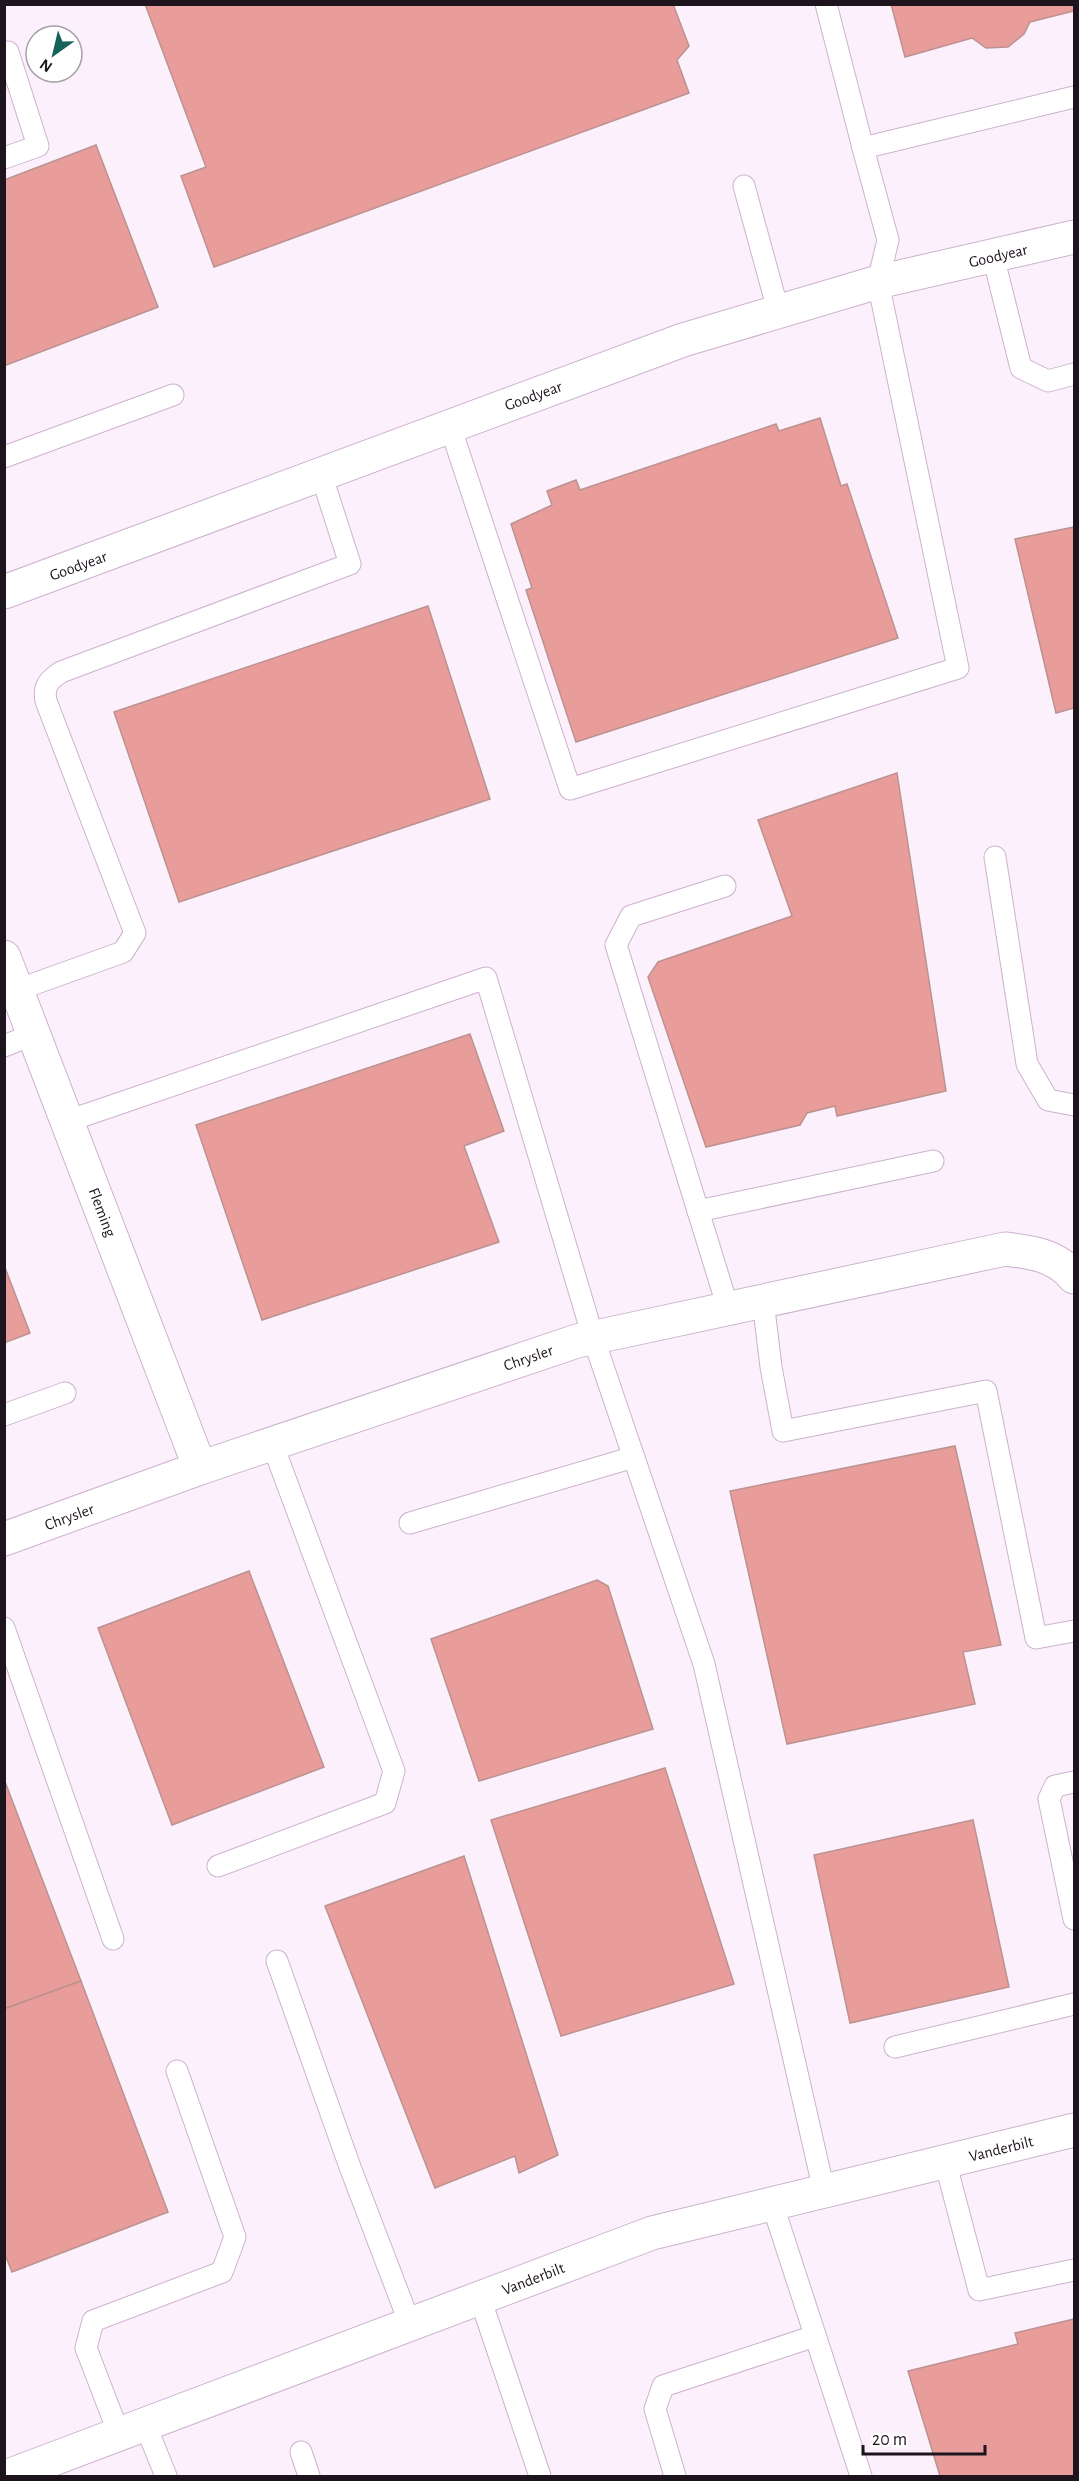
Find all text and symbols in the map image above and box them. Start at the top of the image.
north arrow [24,24,84,84]
text: N [37,56,55,75]
street label: Goodyear [967,241,1030,271]
street label: Goodyear [503,378,565,415]
street label: Goodyear [48,548,110,585]
street label: Fleming [85,1186,119,1239]
street label: Chrysler [502,1342,556,1375]
street label: Chrysler [43,1500,97,1534]
street label: Vanderbilt [967,2133,1035,2165]
street label: Vanderbilt [500,2260,567,2298]
scale bar [863,2418,984,2456]
text: 20 m [872,2431,907,2449]

